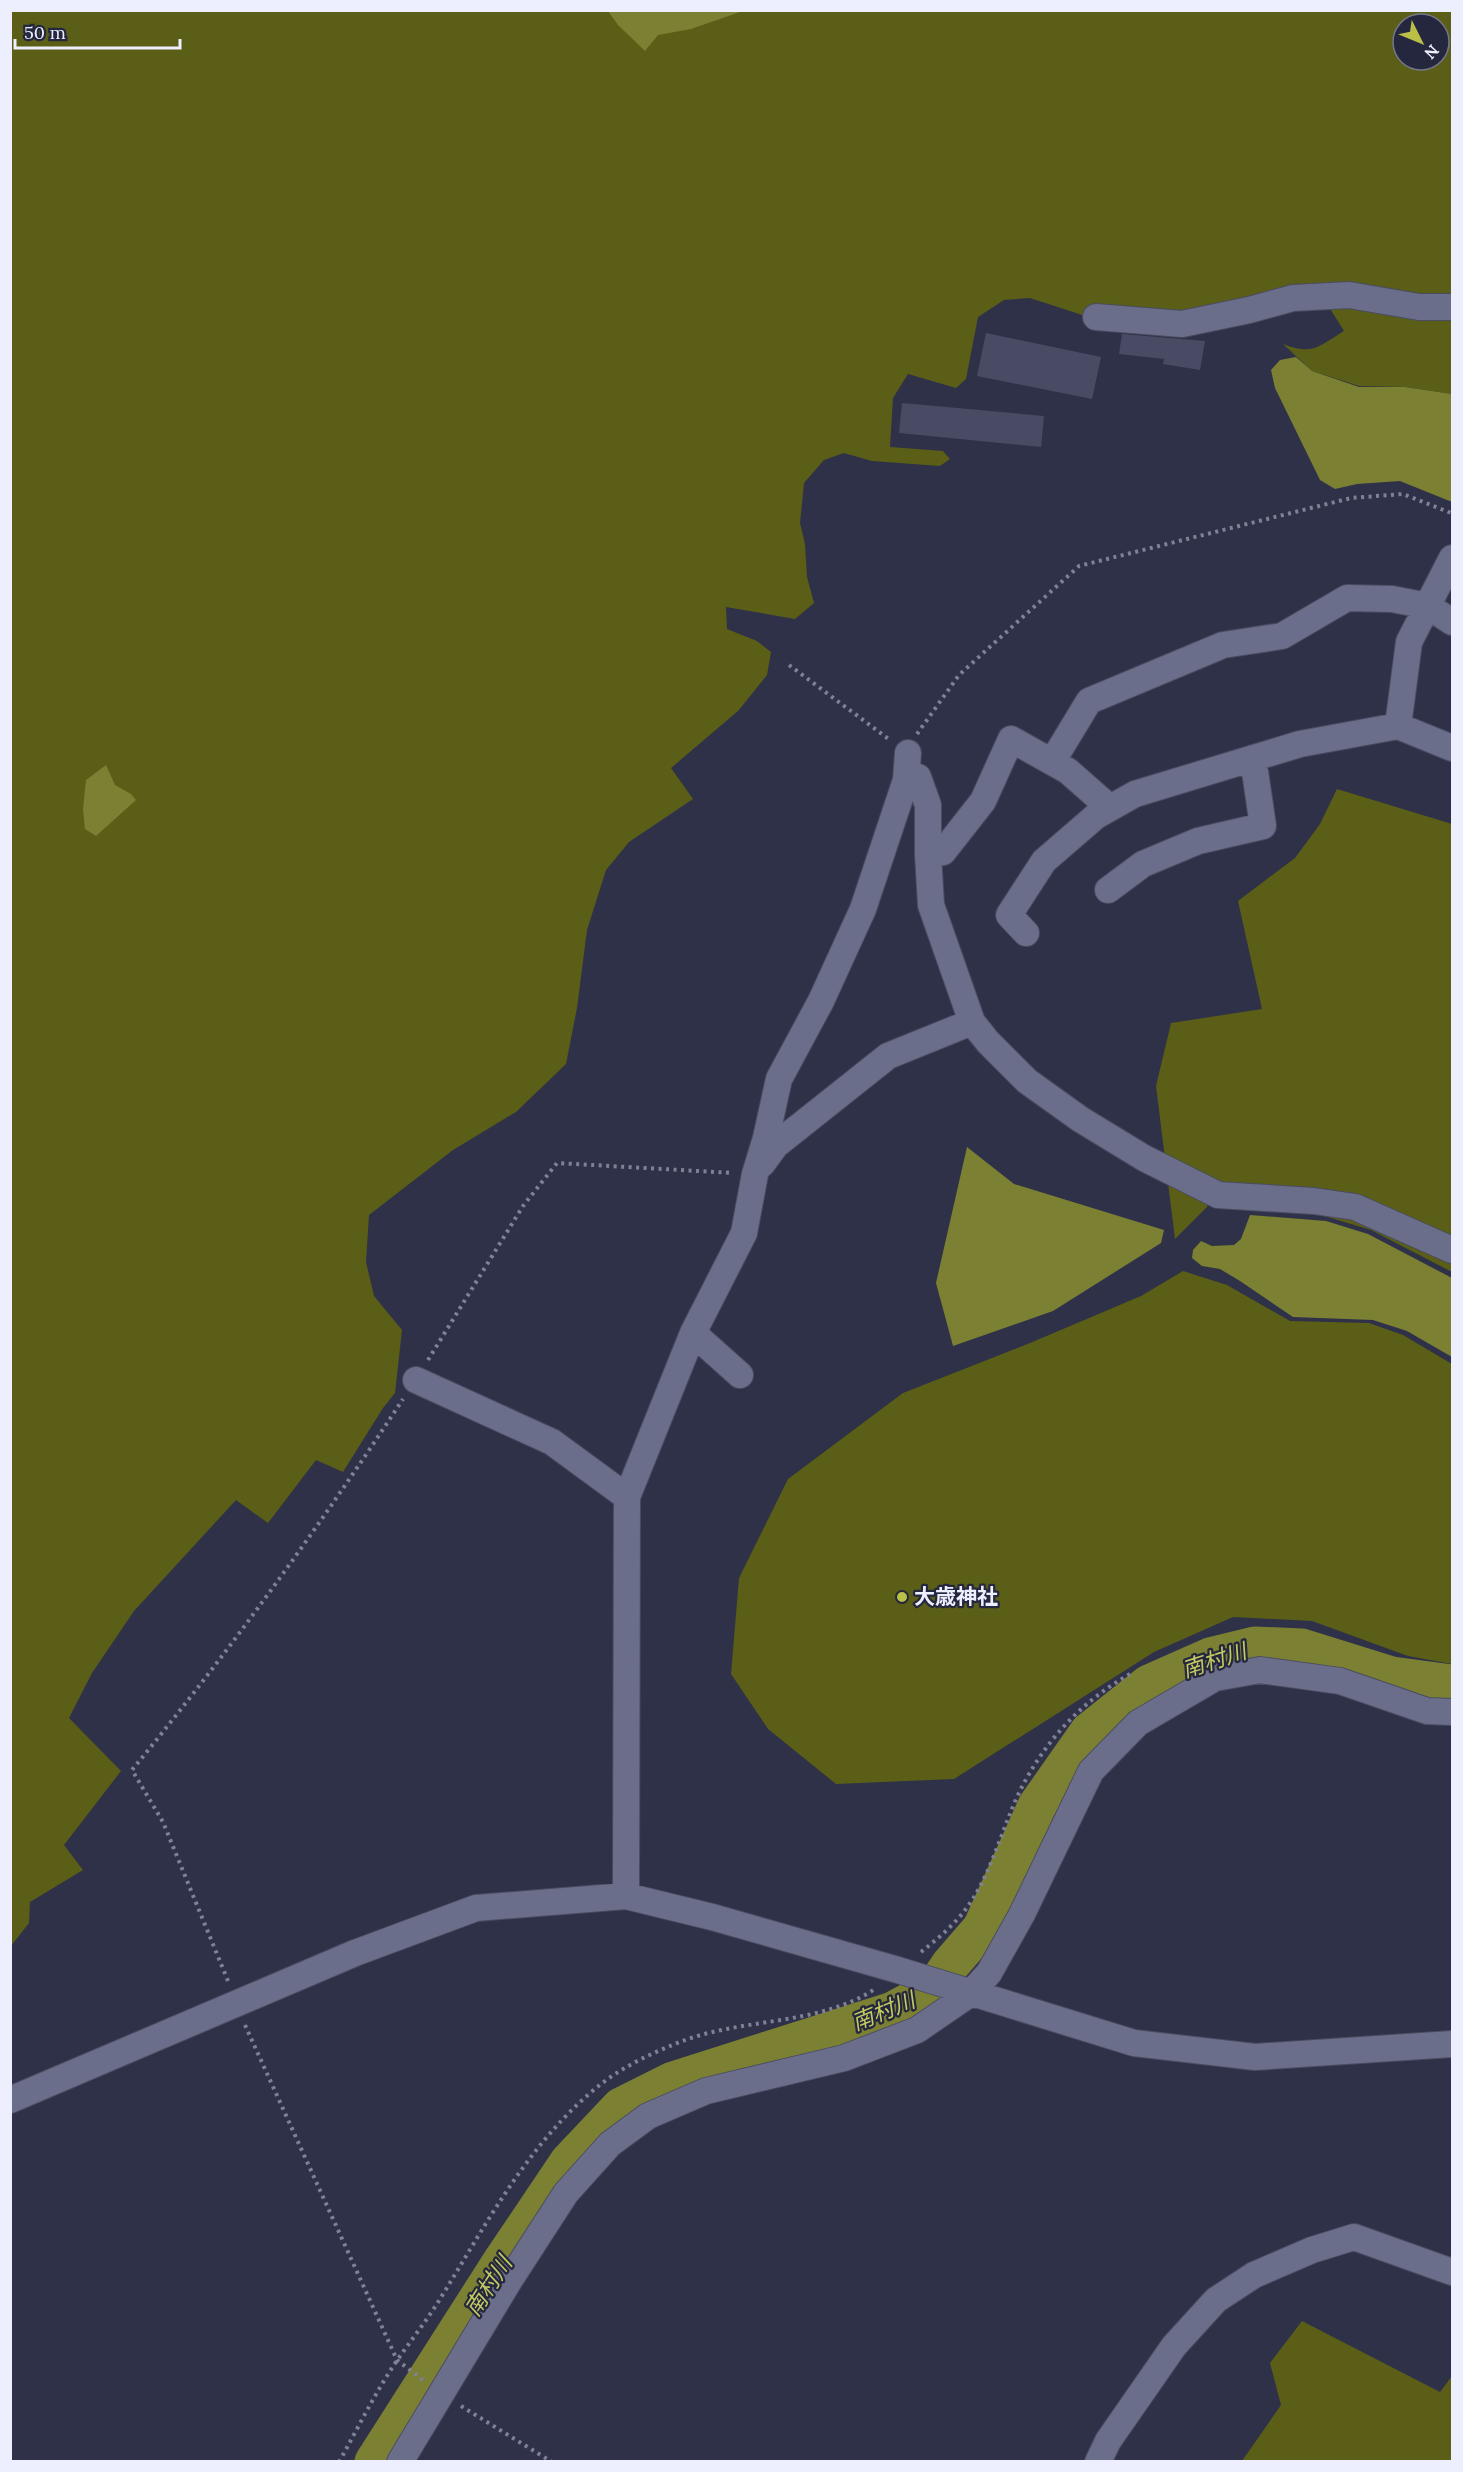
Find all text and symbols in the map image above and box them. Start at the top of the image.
scale bar [15,12,180,50]
north arrow [1391,12,1451,72]
text: 50 m [24,21,66,44]
text: N [1420,41,1444,64]
place label: 大歳神社 [914,1583,998,1610]
marker: 大歳神社 [895,1590,909,1604]
water label: 南村川 [1178,1636,1252,1684]
water label: 南村川 [847,1985,921,2036]
water label: 南村川 [458,2249,519,2321]

